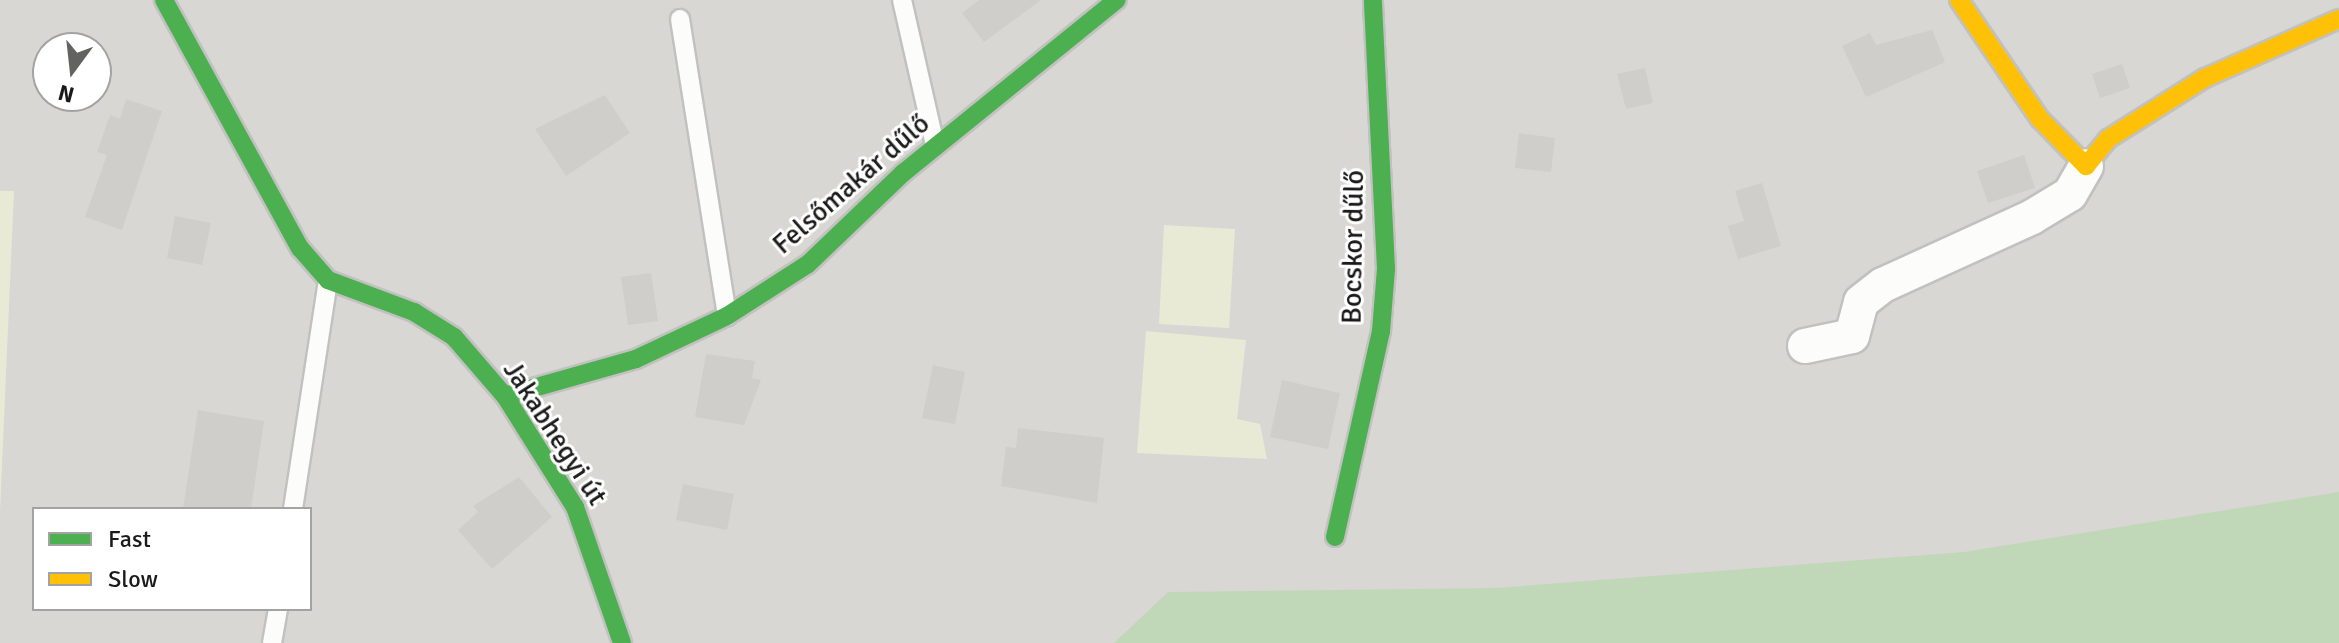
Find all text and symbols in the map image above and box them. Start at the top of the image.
north arrow [32,32,112,112]
text: N [55,79,77,109]
street label: Felsőmakár dűlő [766,107,936,261]
street label: Bocskor dűlő [1335,170,1371,324]
street label: Jakabhegyi út [496,355,614,511]
legend [32,507,312,611]
text: Fast [108,524,151,554]
text: Slow [108,564,158,594]

